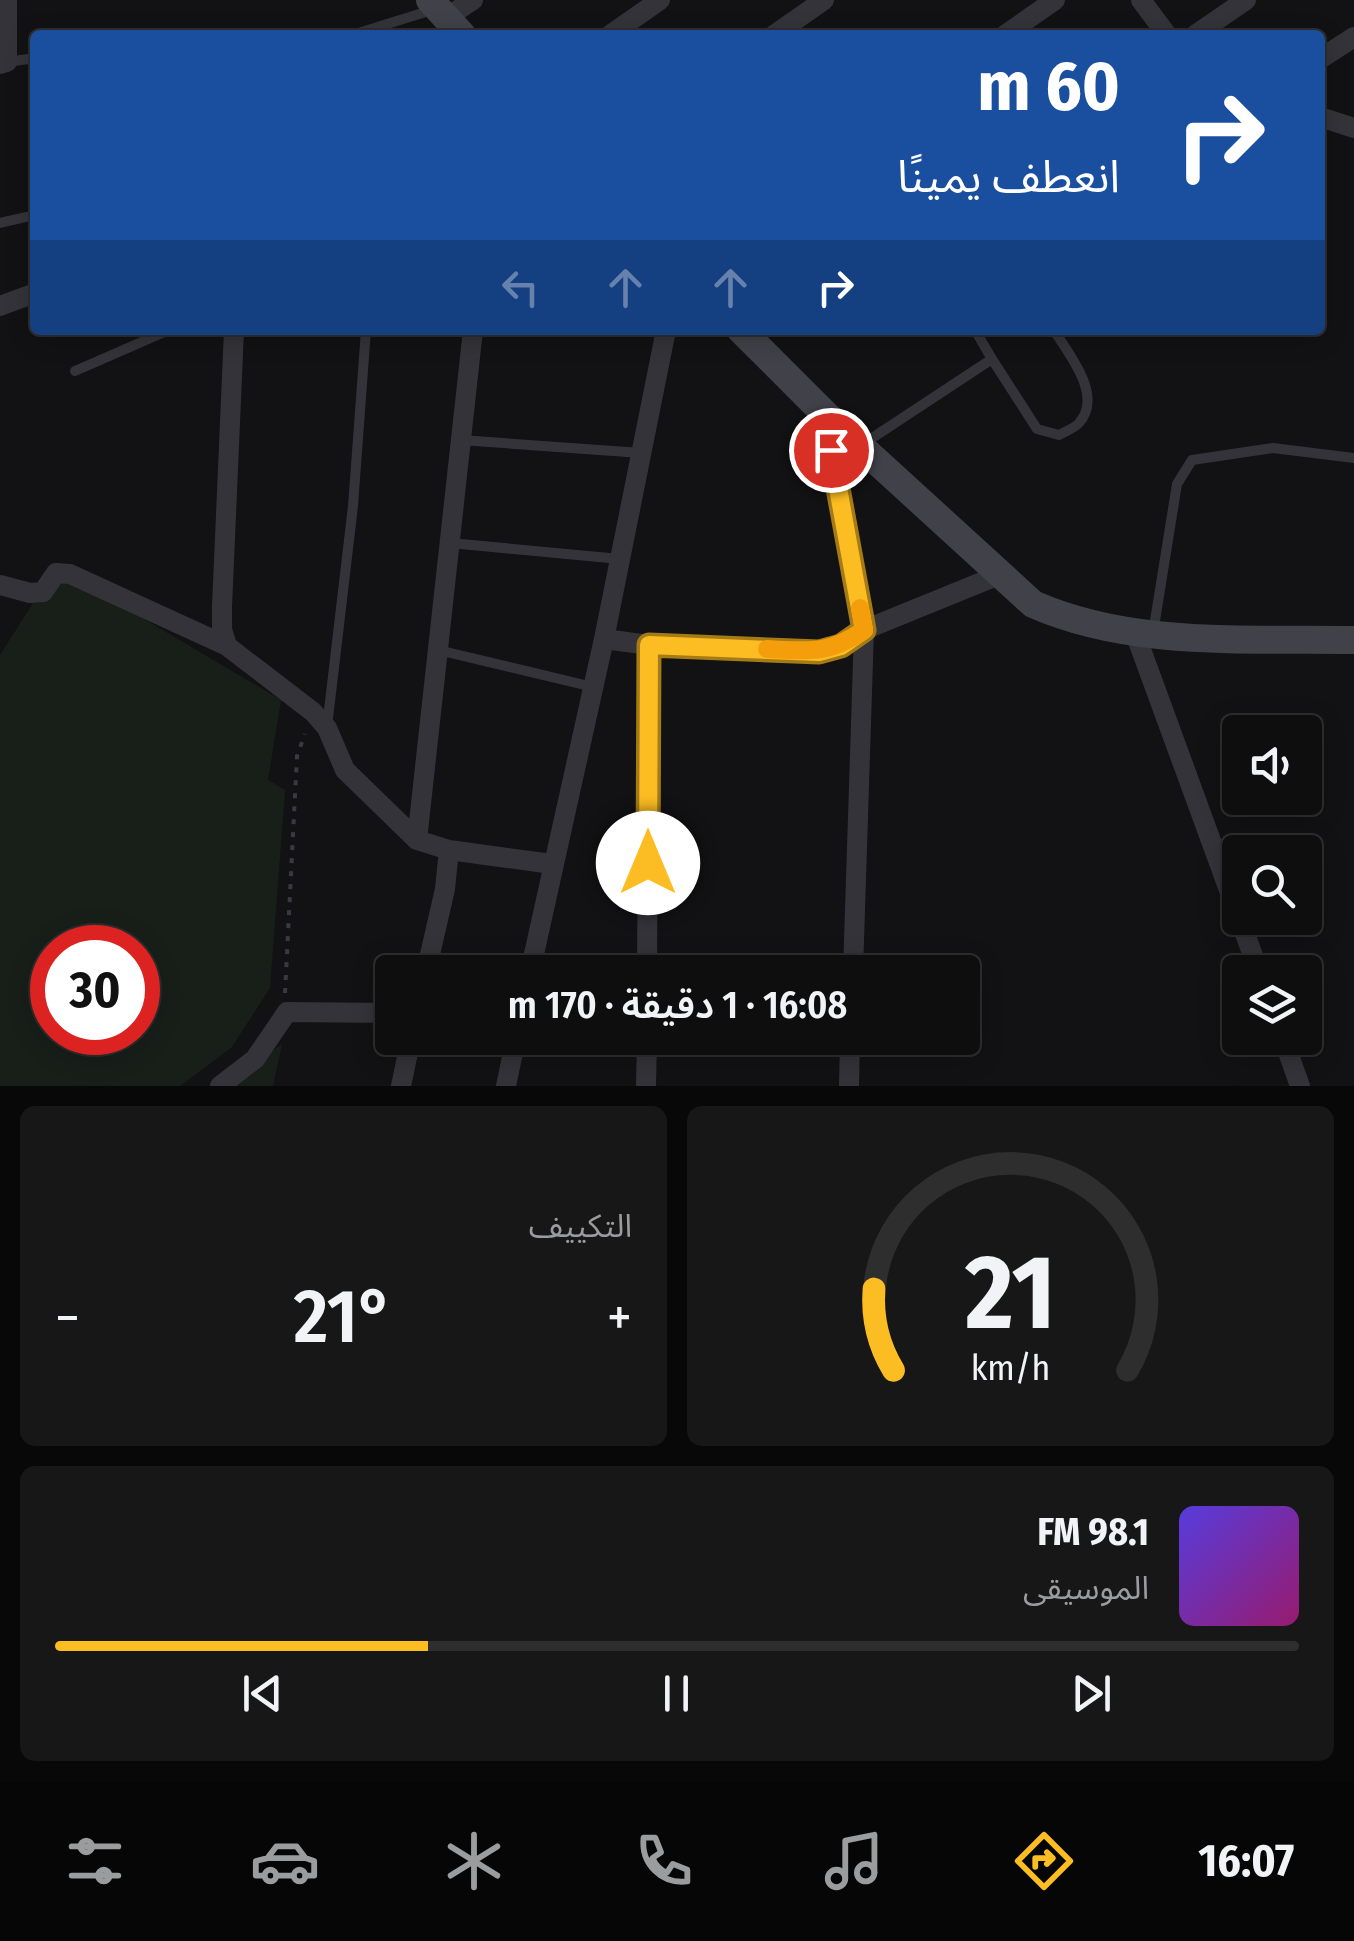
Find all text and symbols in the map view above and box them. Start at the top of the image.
text: 60 m [977,45,1120,129]
icon: right [1155,70,1285,200]
text: انعطف يمينًا [897,150,1120,204]
icon: left [493,260,548,315]
icon: ahead [598,260,653,315]
icon: ahead [703,260,758,315]
icon: right [808,260,863,315]
pin [789,408,874,493]
icon: arrive [804,423,859,478]
map controls [1222,715,1322,1055]
button: sound [1222,715,1322,815]
position arrow [596,811,700,915]
button: search [1222,835,1322,935]
speed limit sign: 30 [30,925,160,1055]
button: layers [1222,955,1322,1055]
text: 16:08 · 1 دقيقة · 170 m [508,982,847,1028]
text: التكييف [529,1207,632,1245]
text: 21 [964,1231,1056,1356]
text: 21° [294,1272,393,1362]
text: − [55,1285,80,1351]
text: + [607,1285,632,1351]
text: km/h [971,1347,1050,1389]
text: 98.1 FM [1037,1509,1149,1555]
text: الموسيقى [1023,1569,1149,1607]
icon: previous [235,1666,290,1721]
icon: pause [649,1666,704,1721]
icon: next [1064,1666,1119,1721]
icon: filters [60,1826,130,1896]
icon: car [250,1826,320,1896]
icon: climate [439,1826,509,1896]
icon: phone [629,1826,699,1896]
icon: music [819,1826,889,1896]
icon: directions [1009,1826,1079,1896]
text: 16:07 [1198,1834,1294,1888]

